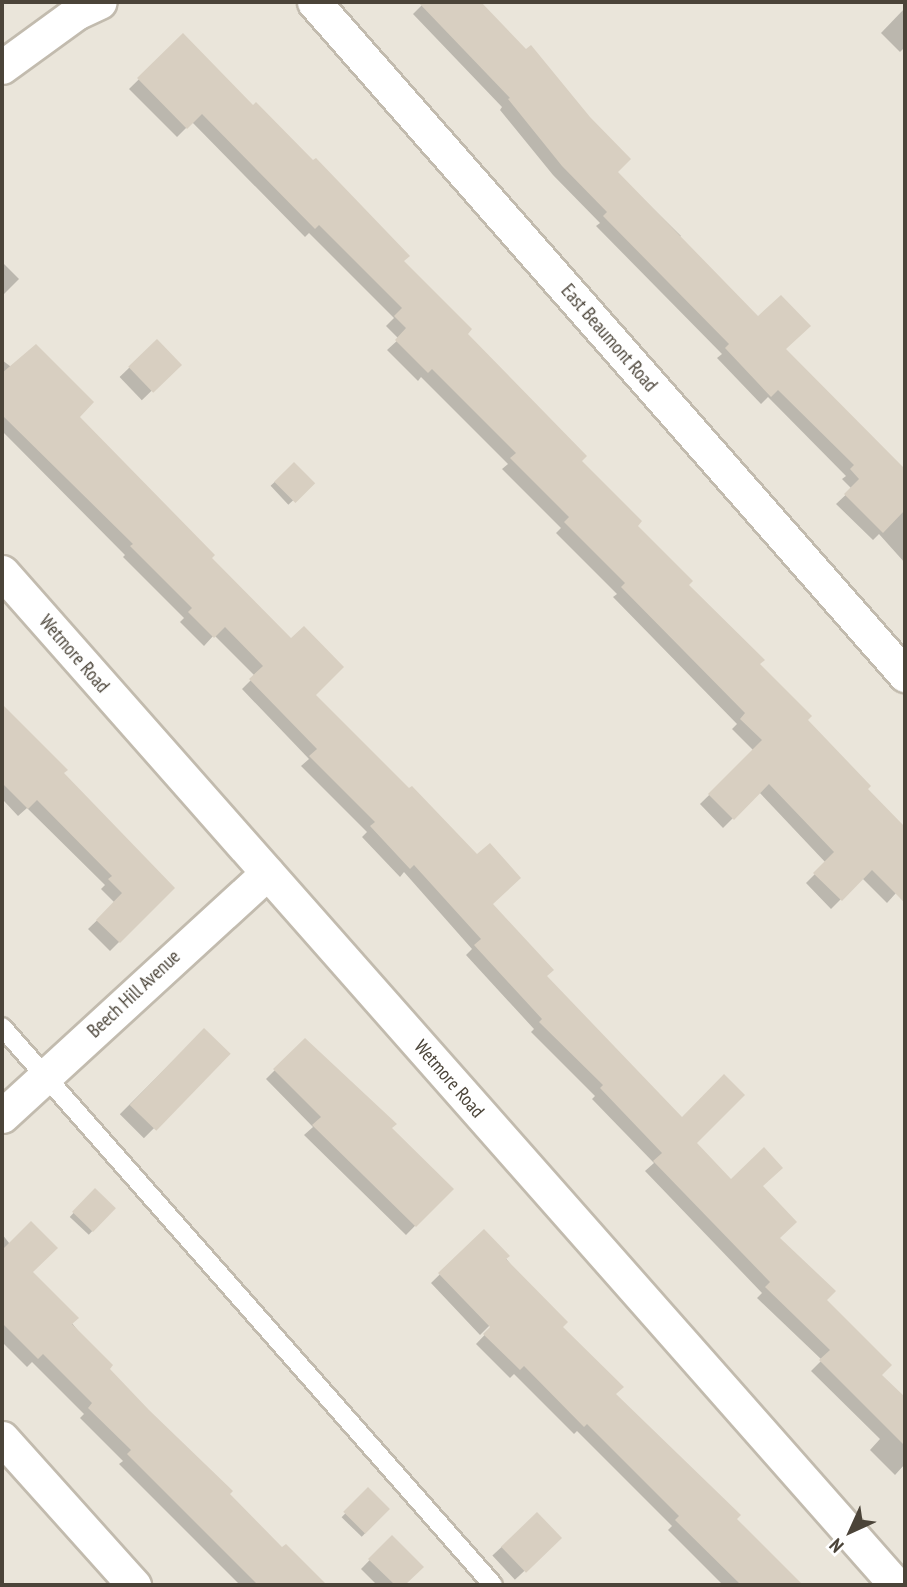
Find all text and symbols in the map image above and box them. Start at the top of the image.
street label: East Beaumont Road [556,280,662,396]
street label: Wetmore Road [34,611,114,697]
street label: Beech Hill Avenue [83,945,185,1043]
street label: Wetmore Road [409,1036,489,1122]
north arrow [816,1496,886,1566]
text: N [824,1534,848,1558]

